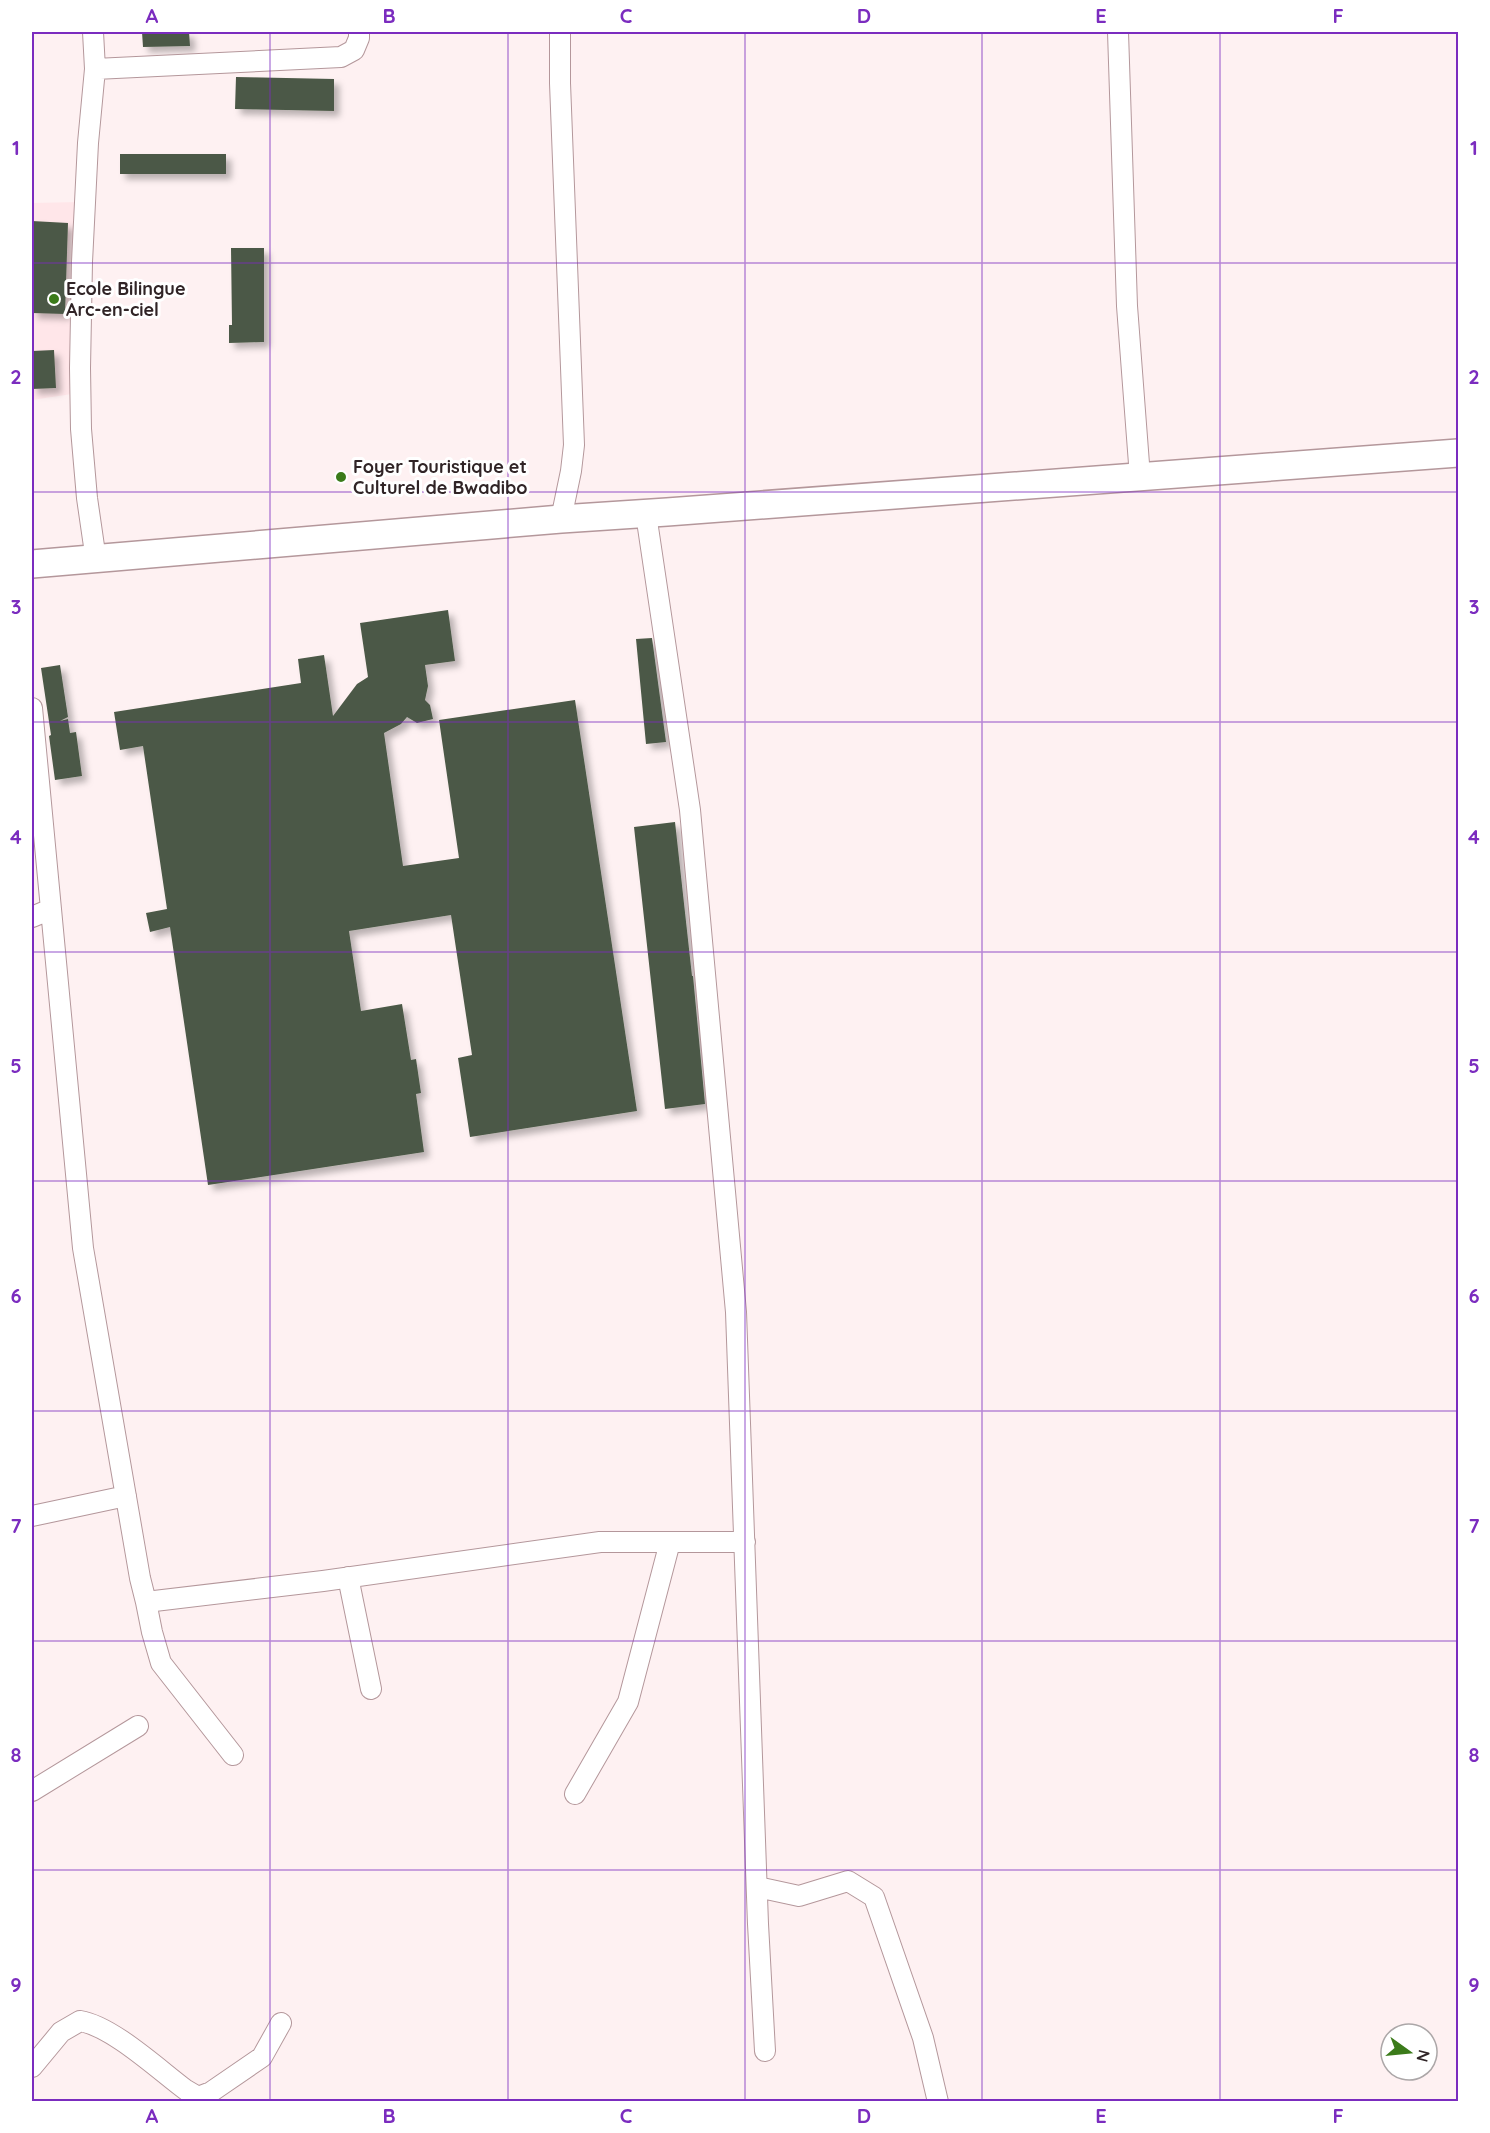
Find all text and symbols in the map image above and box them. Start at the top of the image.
text: A [146,3,159,28]
text: B [382,3,396,28]
text: C [620,3,633,28]
text: D [857,3,871,28]
text: E [1095,3,1107,28]
text: F [1332,3,1344,28]
text: 1 [12,135,20,160]
text: 1 [1470,135,1478,160]
place label: Ecole Bilingue Arc-en-ciel [66,277,186,321]
marker: Ecole Bilingue Arc-en-ciel [47,292,61,306]
text: 2 [10,364,22,389]
text: 2 [1468,364,1480,389]
place label: Foyer Touristique et Culturel de Bwadibo [353,455,528,499]
marker: Foyer Touristique et Culturel de Bwadibo [334,470,348,484]
text: 3 [11,594,21,619]
text: 3 [1469,594,1479,619]
text: 4 [10,824,22,849]
text: 4 [1468,824,1480,849]
text: 5 [10,1053,22,1078]
text: 5 [1468,1053,1480,1078]
text: 6 [10,1283,22,1308]
text: 6 [1468,1283,1480,1308]
text: 7 [11,1513,22,1538]
text: 7 [1469,1513,1480,1538]
text: 8 [11,1742,22,1767]
text: 8 [1469,1742,1480,1767]
text: 9 [10,1972,22,1997]
text: 9 [1468,1972,1480,1997]
north arrow [1379,2022,1439,2082]
text: N [1412,2048,1435,2064]
text: A [146,2103,159,2128]
text: B [382,2103,396,2128]
text: C [620,2103,633,2128]
text: D [857,2103,871,2128]
text: E [1095,2103,1107,2128]
text: F [1332,2103,1344,2128]

